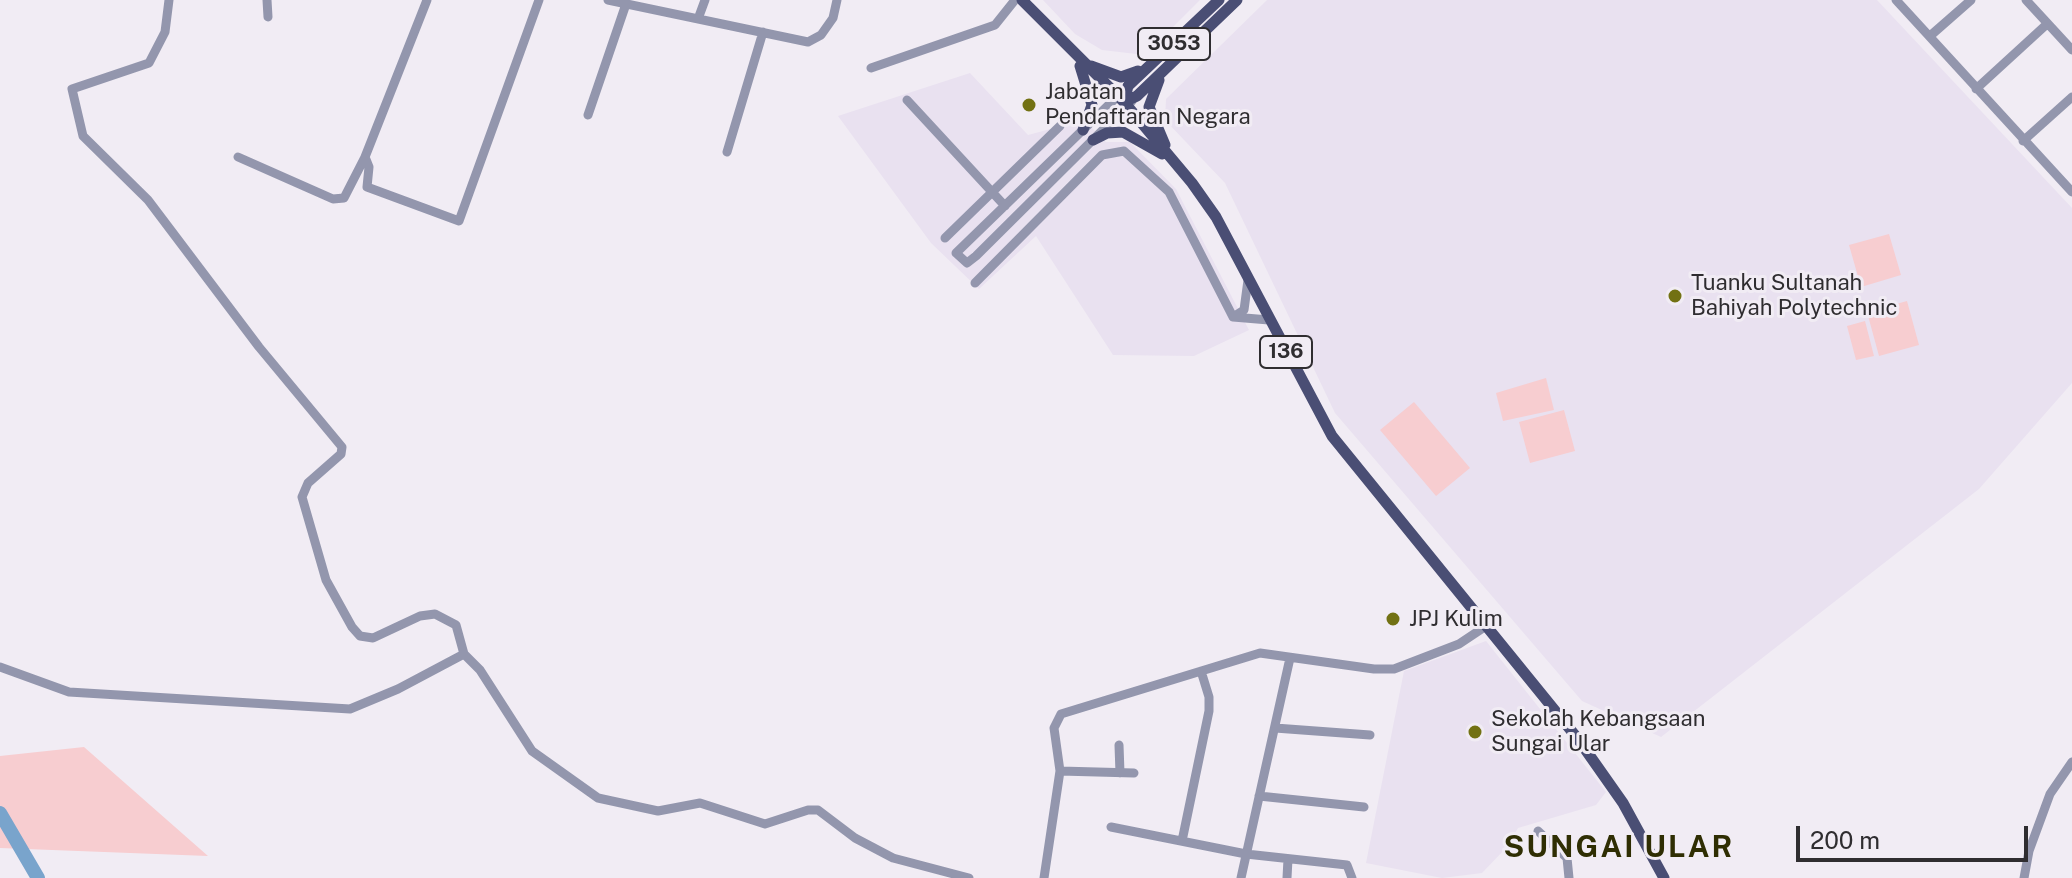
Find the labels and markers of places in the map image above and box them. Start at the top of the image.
place label: Jabatan Pendaftaran Negara [1045,79,1251,130]
marker: Jabatan Pendaftaran Negara [1020,96,1038,114]
place label: Tuanku Sultanah Bahiyah Polytechnic [1691,270,1897,322]
marker: Tuanku Sultanah Bahiyah Polytechnic [1666,287,1684,305]
place label: JPJ Kulim [1409,606,1503,632]
marker: JPJ Kulim [1384,610,1402,628]
place label: Sekolah Kebangsaan Sungai Ular [1491,706,1705,758]
marker: Sekolah Kebangsaan Sungai Ular [1466,723,1484,741]

